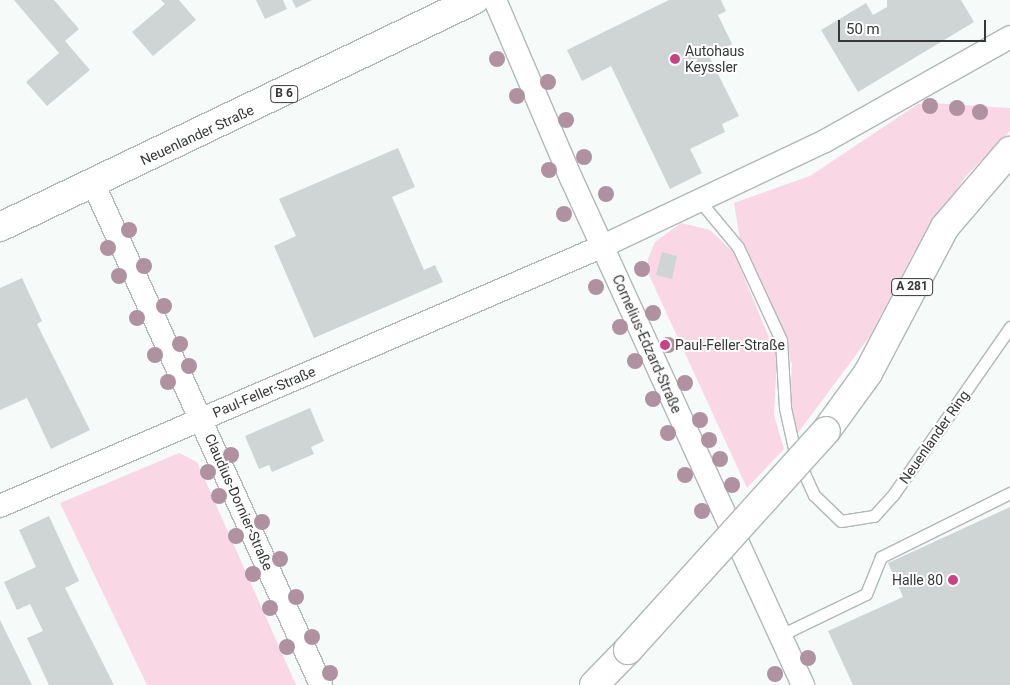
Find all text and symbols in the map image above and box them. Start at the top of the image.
scale bar [840,10,988,42]
text: 50 m [846,20,880,38]
place label: Autohaus Keyssler [685,43,744,75]
marker: Autohaus Keyssler [669,53,681,65]
road number: B 6 [269,85,299,104]
street label: Neuenlander Straße [138,101,256,169]
street label: Cornelius-Edzard-Straße [609,272,685,416]
road number: A 281 [891,278,933,296]
place label: Paul-Feller-Straße [675,337,785,353]
marker: Paul-Feller-Straße [659,339,671,351]
street label: Paul-Feller-Straße [210,363,318,421]
street label: Neuenlander Ring [896,387,972,487]
street label: Claudius-Dornier-Straße [201,431,277,573]
place label: Halle 80 [892,572,943,588]
marker: Halle 80 [947,574,959,586]

